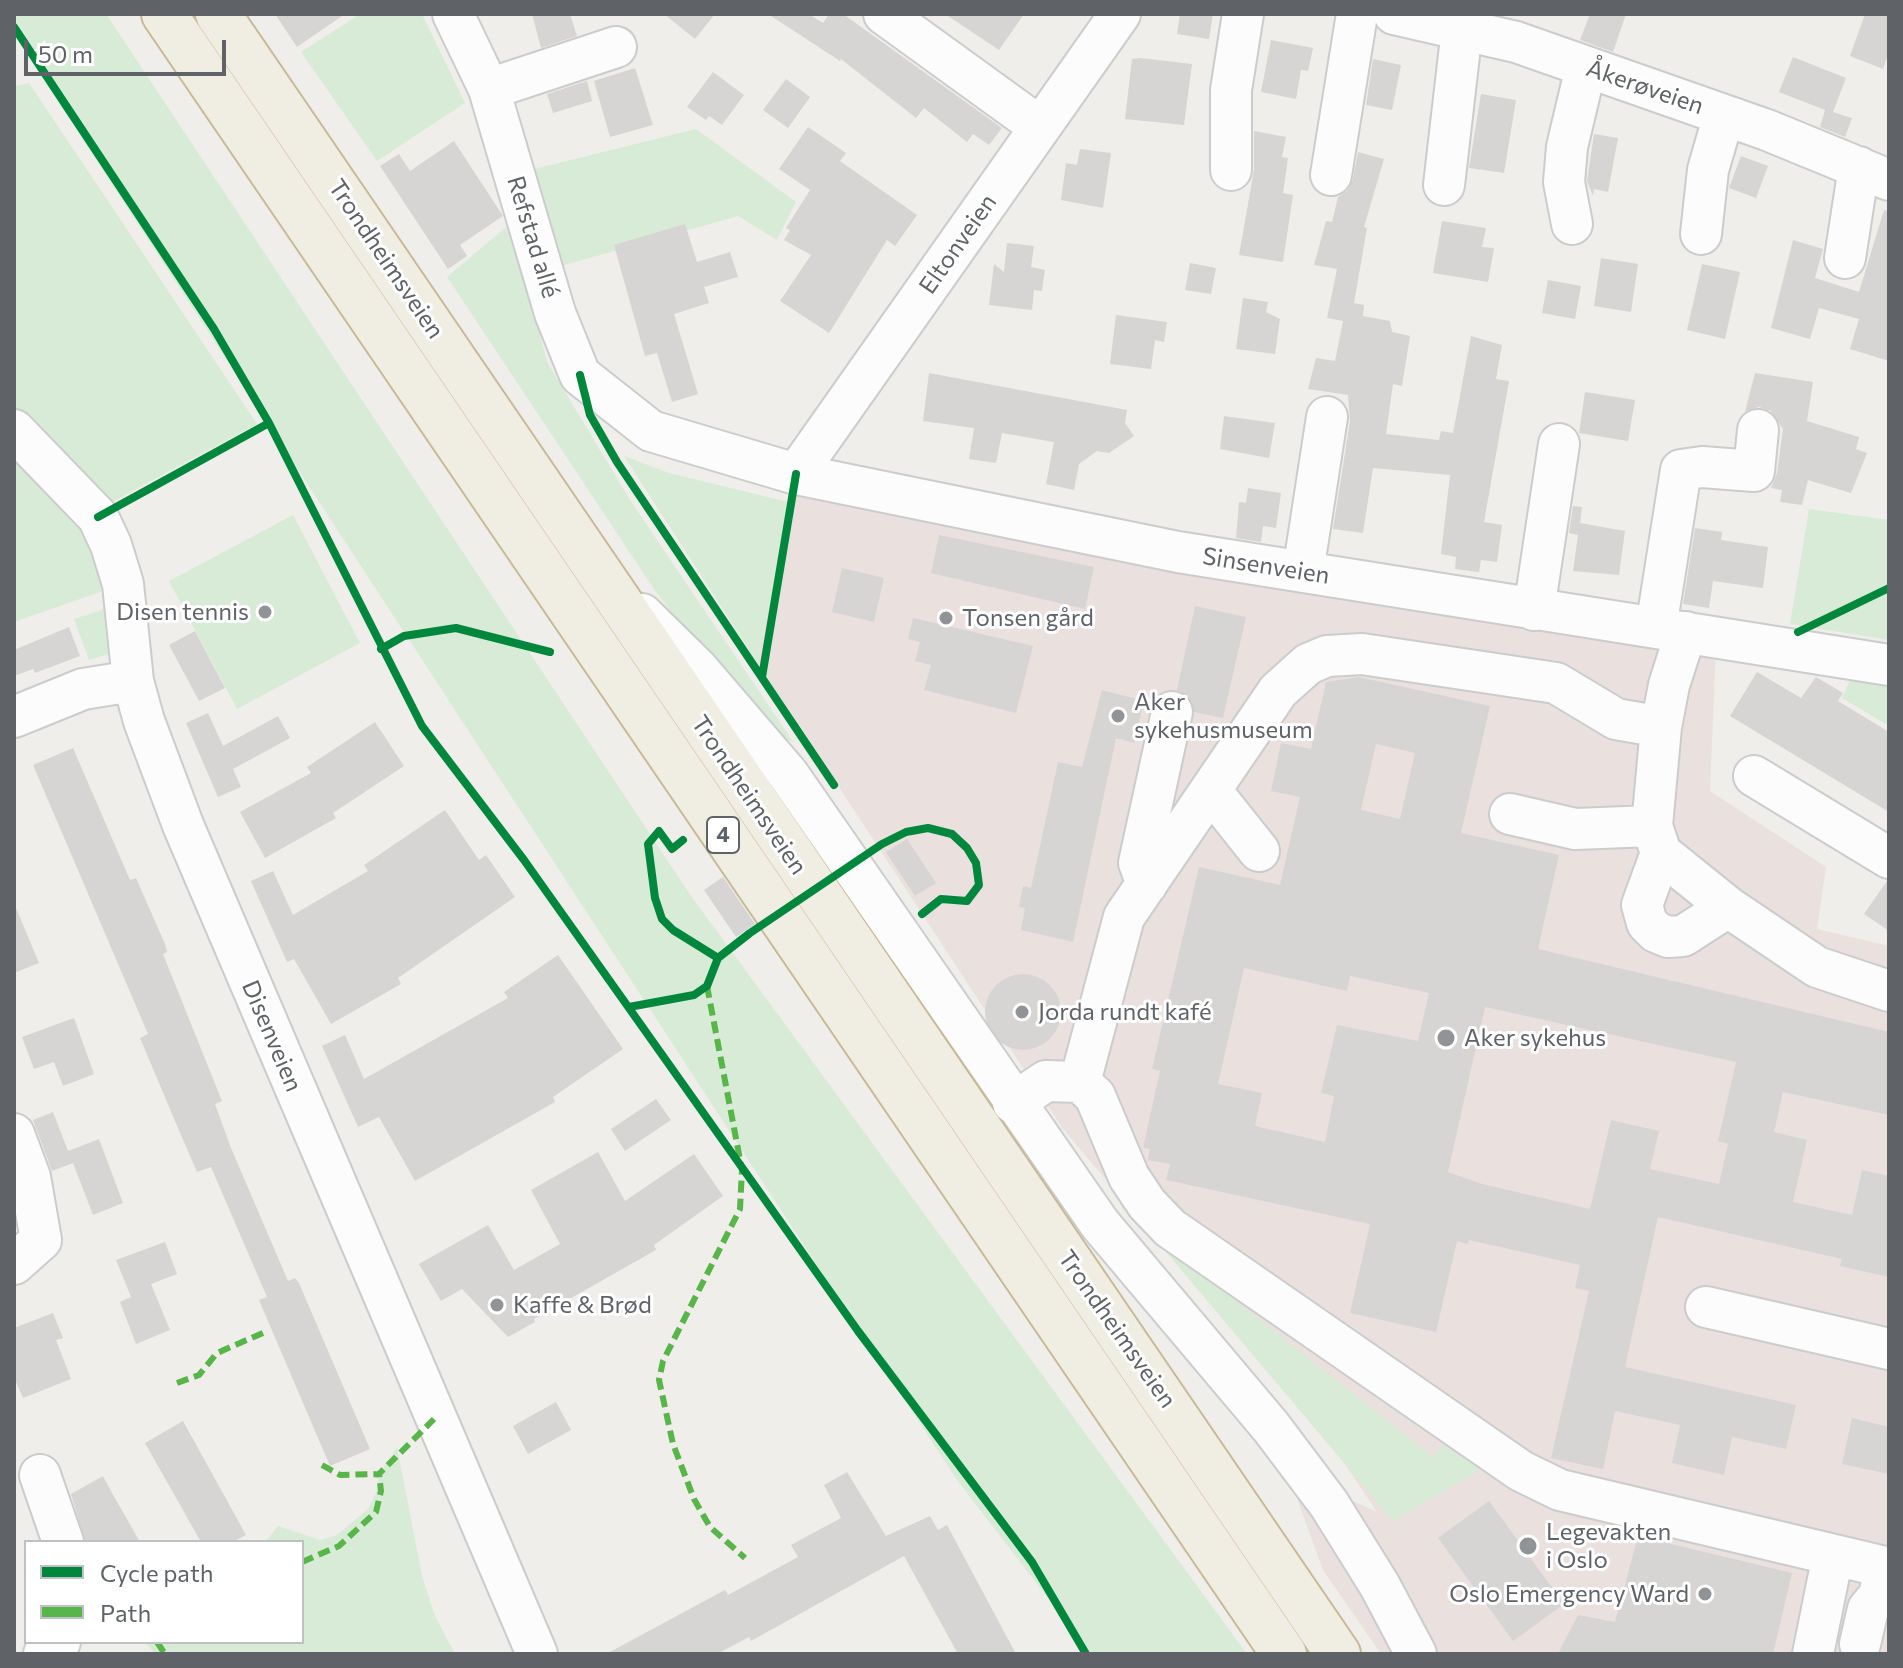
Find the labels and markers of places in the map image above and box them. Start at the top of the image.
place label: Disen tennis [116,598,249,626]
marker: Disen tennis [256,603,274,621]
place label: Tonsen gård [962,604,1094,632]
marker: Tonsen gård [937,609,955,627]
place label: Aker sykehusmuseum [1134,688,1313,744]
marker: Aker sykehusmuseum [1109,707,1127,725]
place label: Jorda rundt kafé [1038,998,1212,1026]
marker: Jorda rundt kafé [1013,1003,1031,1021]
place label: Aker sykehus [1464,1024,1606,1052]
marker: Aker sykehus [1435,1027,1457,1049]
place label: Kaffe & Brød [513,1291,652,1319]
marker: Kaffe & Brød [488,1296,506,1314]
place label: Legevakten i Oslo [1546,1518,1671,1574]
marker: Legevakten i Oslo [1517,1535,1539,1557]
place label: Oslo Emergency Ward [1449,1580,1689,1608]
marker: Oslo Emergency Ward [1696,1585,1714,1603]

